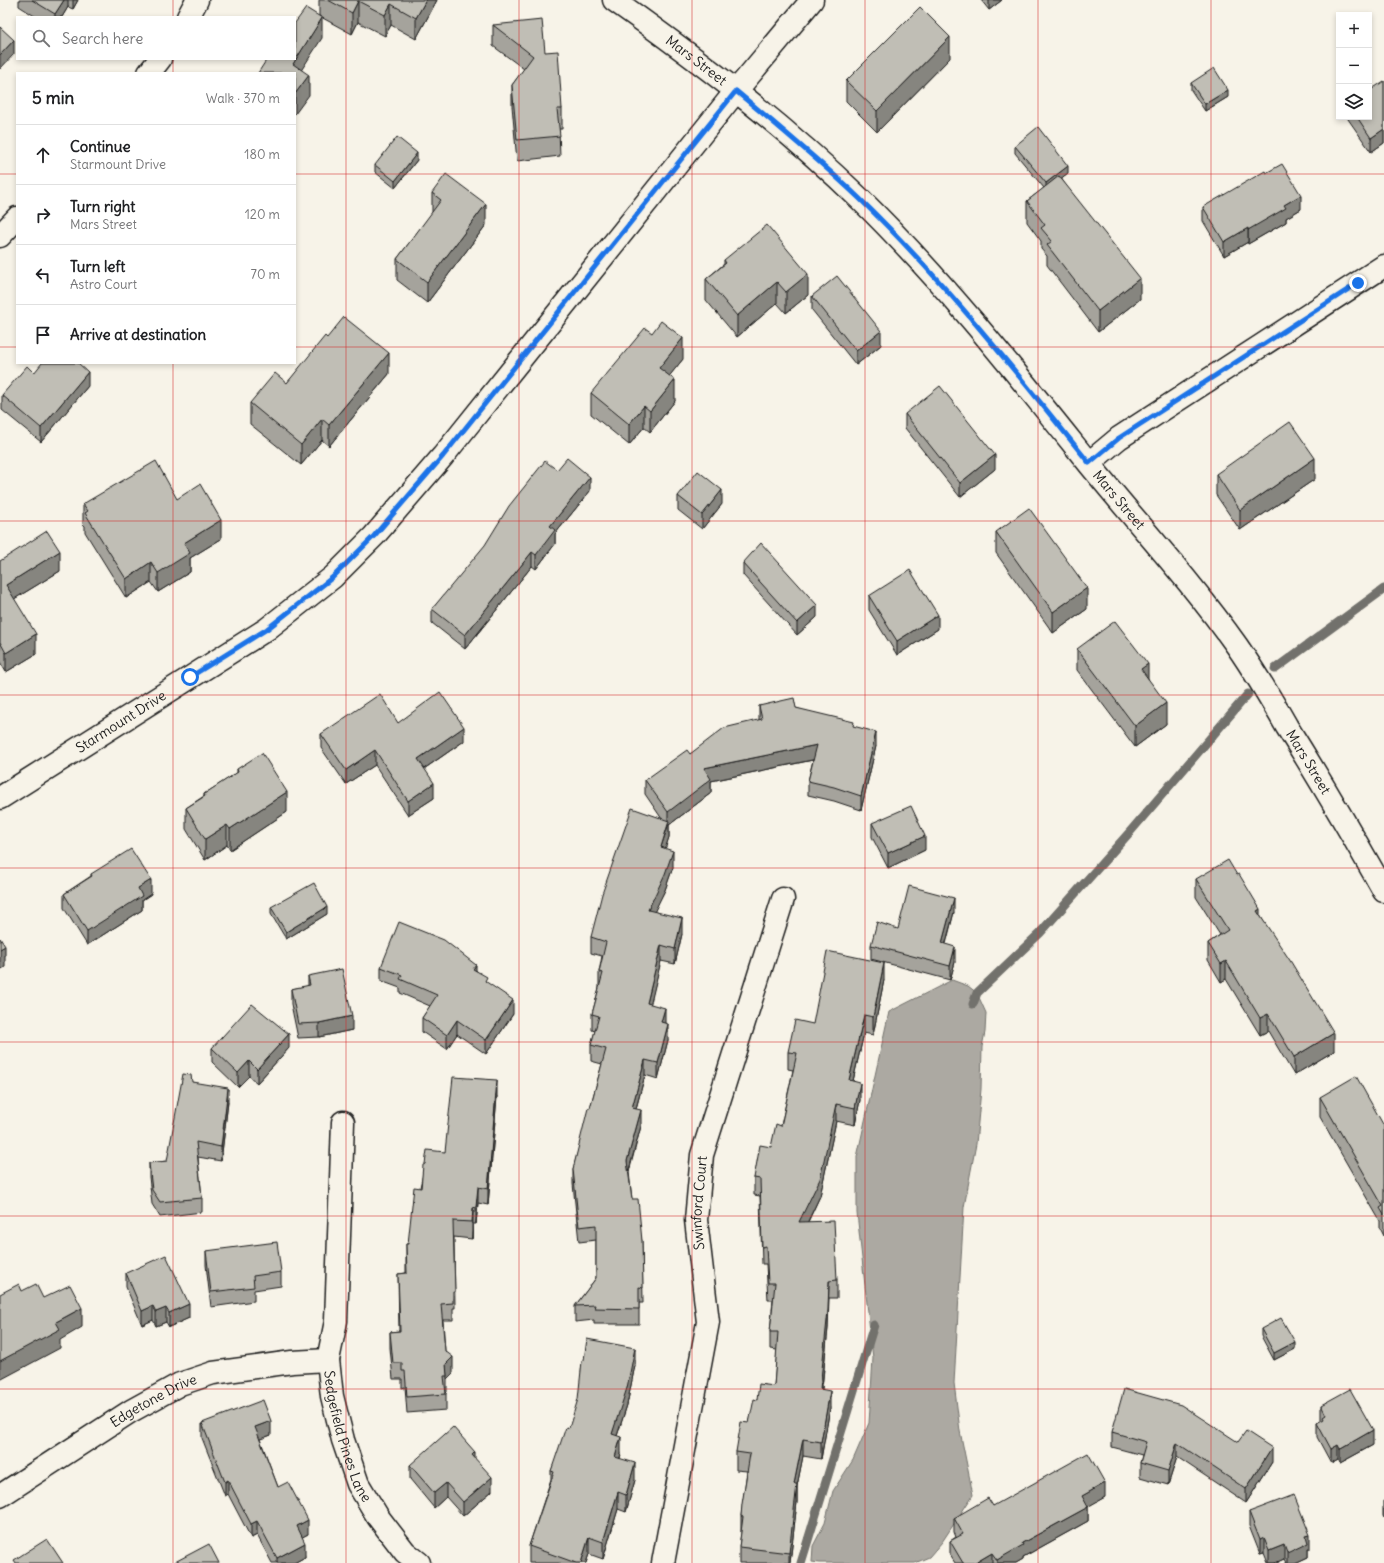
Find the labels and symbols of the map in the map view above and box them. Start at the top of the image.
street label: Mars Street [662,31,731,89]
route end [1349,274,1367,292]
street label: Mars Street [1089,466,1149,533]
route start [181,668,199,686]
street label: Starmount Drive [72,686,169,757]
street label: Mars Street [1282,726,1335,798]
street label: Swinford Court [687,1155,711,1251]
street label: Sedgefield Pines Lane [320,1369,376,1505]
street label: Edgetone Drive [107,1370,199,1431]

